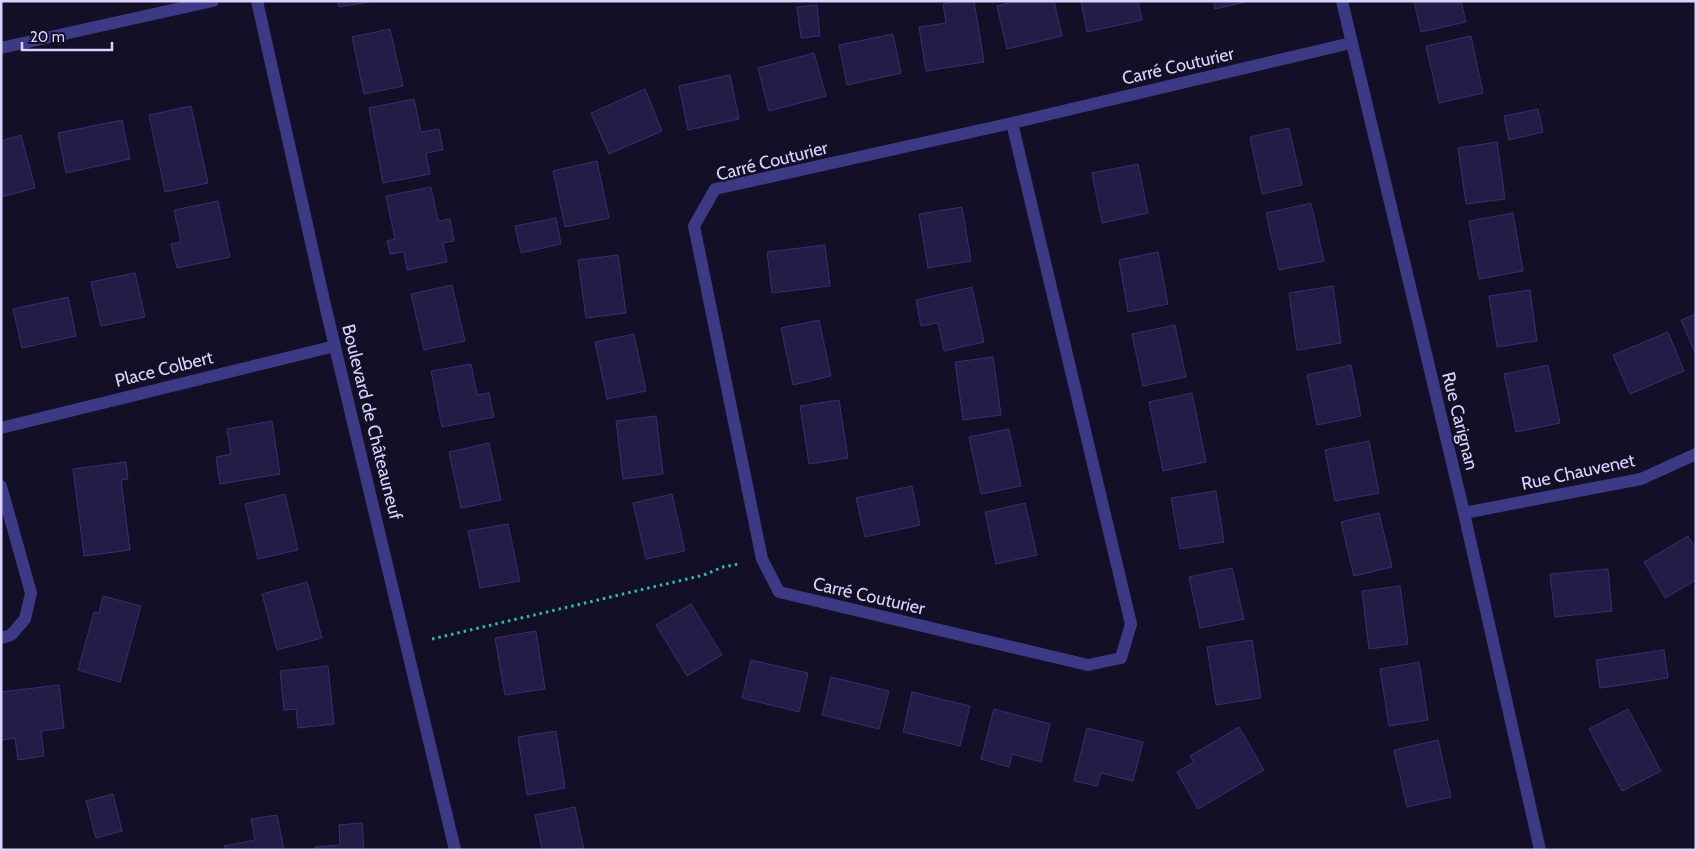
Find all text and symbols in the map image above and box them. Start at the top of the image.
scale bar [22,20,112,52]
text: 20 m [30,28,65,46]
street label: Carré Couturier [1120,42,1236,90]
street label: Carré Couturier [714,136,830,185]
street label: Boulevard de Châteauneuf [337,322,407,522]
street label: Place Colbert [113,346,215,392]
street label: Rue Carignan [1437,370,1483,472]
street label: Rue Chauvenet [1519,449,1637,495]
street label: Carré Couturier [811,572,927,620]

